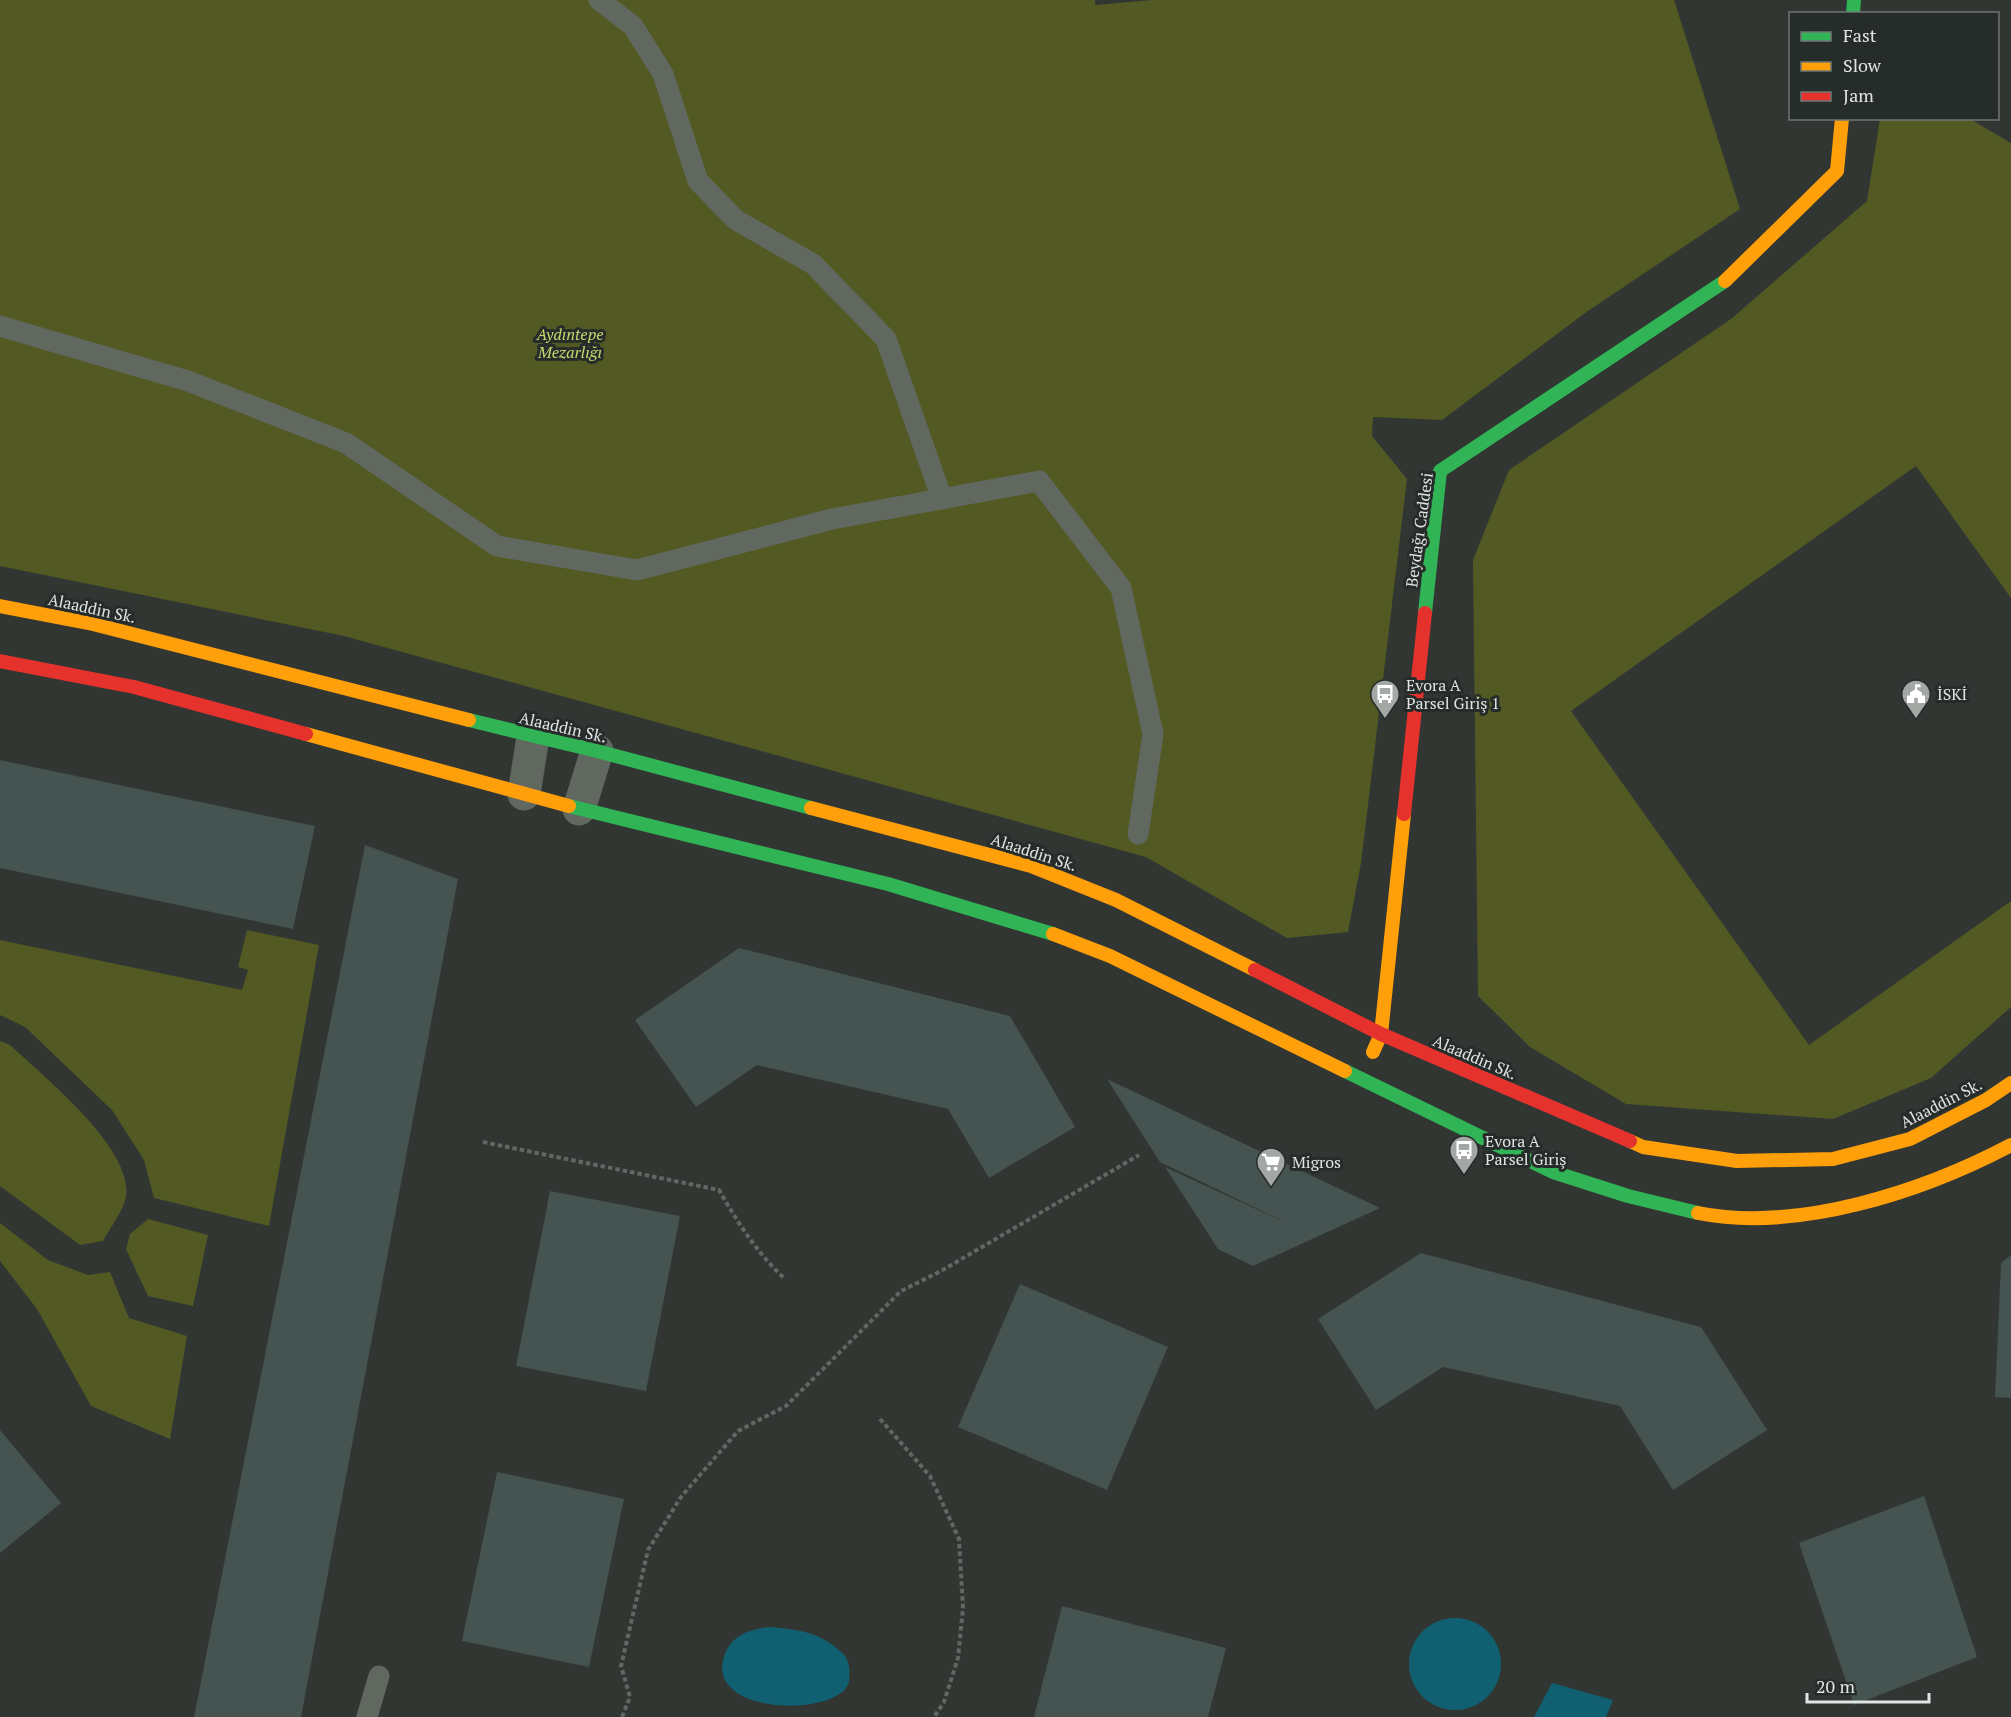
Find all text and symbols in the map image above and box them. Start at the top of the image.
legend [1789,12,1999,120]
text: Fast [1843,23,1877,47]
text: Slow [1843,53,1882,77]
text: Jam [1843,83,1874,107]
park label: Aydıntepe Mezarlığı [535,323,604,363]
street label: Beydağı Caddesi [1400,471,1438,589]
street label: Alaaddin Sk. [46,588,138,628]
place label: Evora A Parsel Giriş 1 [1406,674,1500,714]
bus stop icon: Evora A Parsel Giriş 1 [1369,678,1401,720]
public building icon: İSKİ [1900,678,1932,720]
place label: İSKİ [1937,683,1967,705]
street label: Alaaddin Sk. [517,706,609,748]
street label: Alaaddin Sk. [988,828,1080,876]
street label: Alaaddin Sk. [1430,1029,1520,1085]
street label: Alaaddin Sk. [1896,1073,1986,1133]
place label: Evora A Parsel Giriş [1485,1130,1566,1170]
bus stop icon: Evora A Parsel Giriş [1448,1134,1480,1176]
supermarket icon: Migros [1255,1146,1287,1188]
place label: Migros [1292,1151,1341,1173]
scale bar [1807,1666,1928,1704]
text: 20 m [1816,1674,1856,1698]

